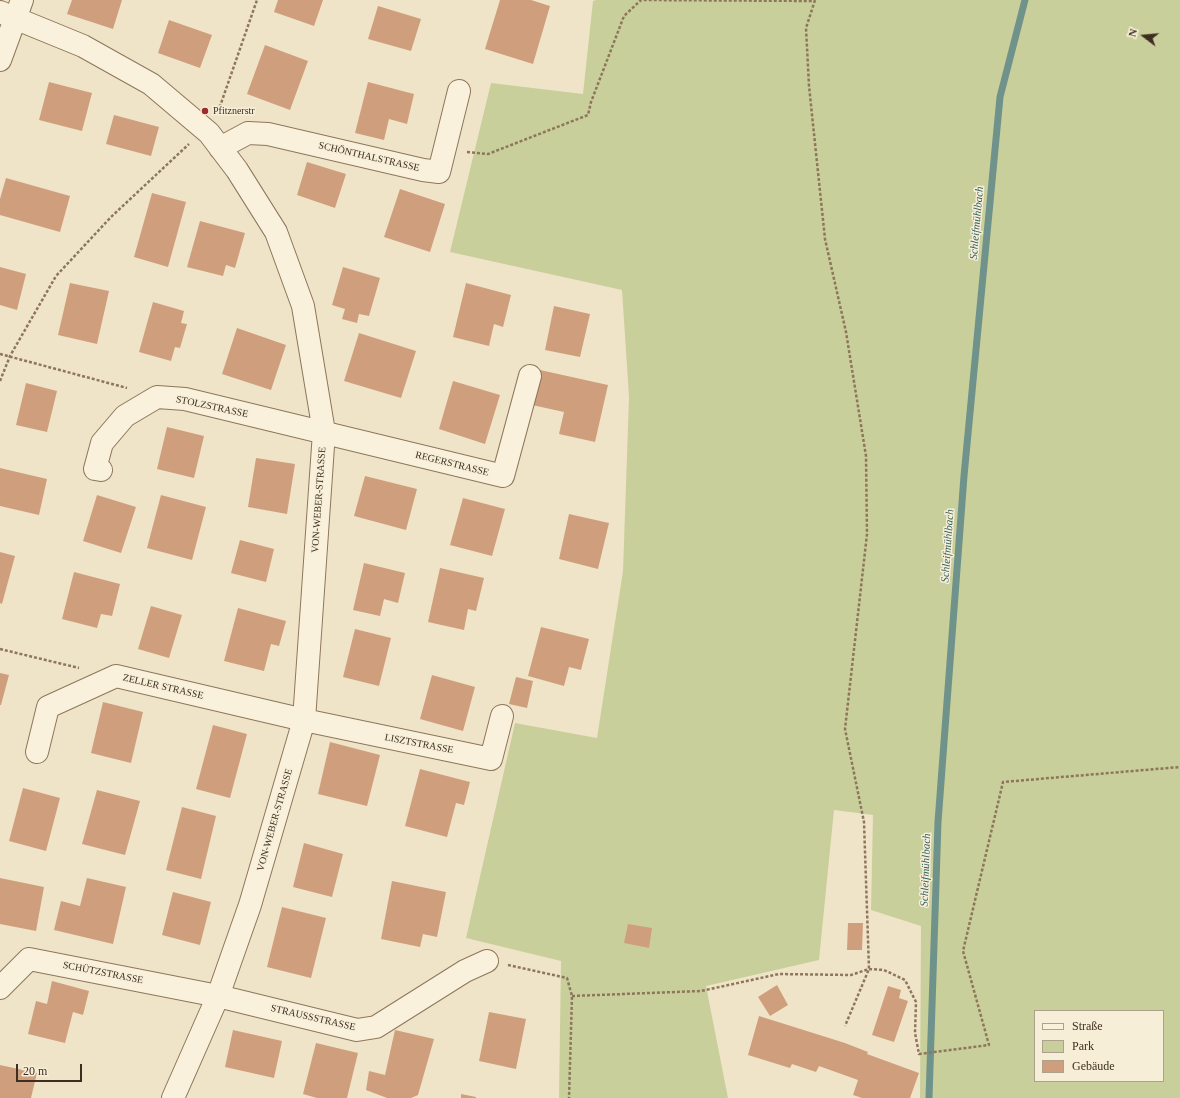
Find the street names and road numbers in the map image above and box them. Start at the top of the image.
street label: SCHÖNTHALSTRASSE [317,140,421,174]
street label: STOLZSTRASSE [175,393,249,421]
street label: VON-WEBER-STRASSE [309,447,329,553]
street label: REGERSTRASSE [414,449,490,479]
street label: ZELLER STRASSE [121,672,205,702]
street label: LISZTSTRASSE [383,731,455,757]
street label: VON-WEBER-STRASSE [255,767,295,873]
street label: SCHÜTZSTRASSE [62,959,144,987]
street label: STRAUSSSTRASSE [269,1002,357,1034]

